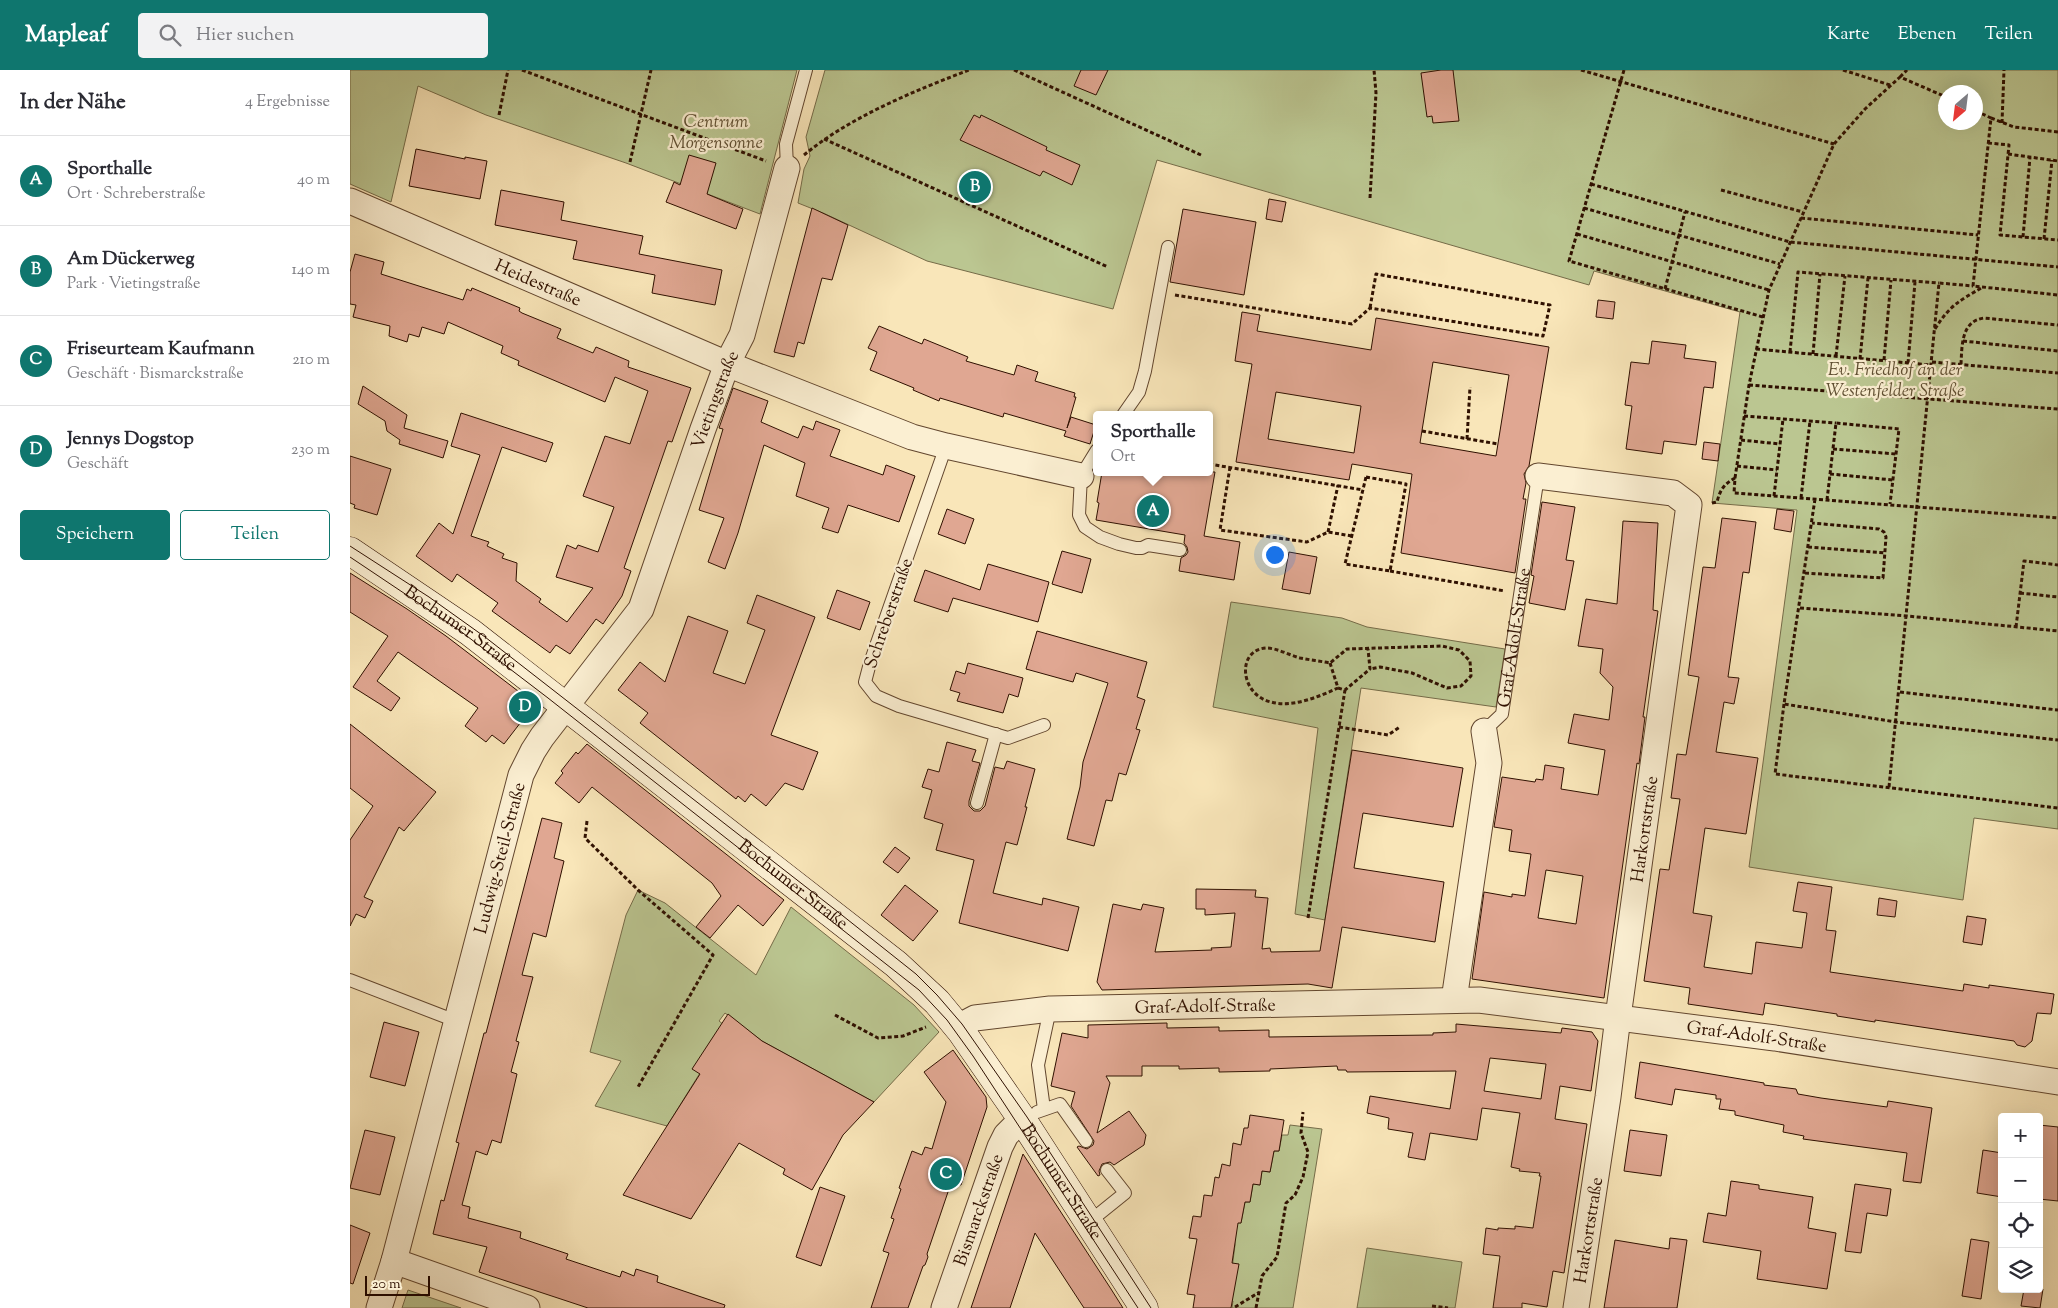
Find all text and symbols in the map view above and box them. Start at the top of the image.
search box [138,13,488,58]
text: Mapleaf [25,18,108,52]
icon: search [156,21,184,49]
text: Hier suchen [196,22,294,49]
text: Karte [1827,22,1870,48]
text: Ebenen [1898,22,1957,48]
text: Teilen [1985,22,2033,48]
north arrow [1938,85,1983,130]
text: In der Nähe [20,88,126,118]
text: 4 Ergebnisse [245,91,330,114]
park label: Centrum Morgensonne [669,110,763,157]
text: Sporthalle [67,156,152,183]
pin: B [959,168,991,206]
text: A [30,169,43,192]
text: 40 m [297,169,330,192]
text: Ort · Schreberstraße [67,183,205,206]
text: Am Dückerweg [67,246,194,273]
street label: Heidestraße [490,254,585,314]
text: B [31,259,41,282]
text: 140 m [292,259,330,282]
text: Park · Vietingstraße [67,273,200,296]
text: Friseurteam Kaufmann [67,336,255,363]
street label: Vietingstraße [686,346,747,453]
text: C [30,349,42,372]
text: 210 m [292,349,330,372]
park label: Ev. Friedhof an der Westenfelder Straße [1826,358,1964,405]
text: Geschäft · Bismarckstraße [67,363,244,386]
popup [1093,411,1213,476]
text: Sporthalle [1110,419,1196,446]
text: Jennys Dogstop [67,426,194,453]
text: D [30,439,42,462]
text: 230 m [291,439,330,462]
text: Ort [1110,446,1136,469]
text: Geschäft [67,453,129,476]
pin: A [1137,492,1169,530]
button: Speichern [20,510,170,560]
button: Teilen [180,510,330,560]
your location [1262,542,1288,568]
street label: Schreberstraße [859,555,921,672]
street label: Graf-Adolf-Straße [1492,566,1539,710]
street label: Bochumer Straße [398,580,522,679]
pin: D [509,688,541,726]
street label: Harkortstraße [1626,774,1666,884]
street label: Ludwig-Steil-Straße [469,780,534,937]
street label: Bochumer Straße [732,834,853,937]
street label: Graf-Adolf-Straße [1134,993,1276,1022]
street label: Graf-Adolf-Straße [1685,1016,1828,1061]
map controls [1998,1113,2043,1293]
button: + [1998,1113,2043,1158]
street label: Bochumer Straße [1014,1120,1108,1246]
street label: Bismarckstraße [949,1151,1012,1270]
pin: C [930,1155,962,1193]
button: − [1998,1158,2043,1203]
street label: Harkortstraße [1569,1175,1611,1285]
button: locate [1998,1203,2043,1248]
button: layers [1998,1248,2043,1293]
scale bar [365,1273,430,1296]
text: 20 m [372,1275,401,1295]

